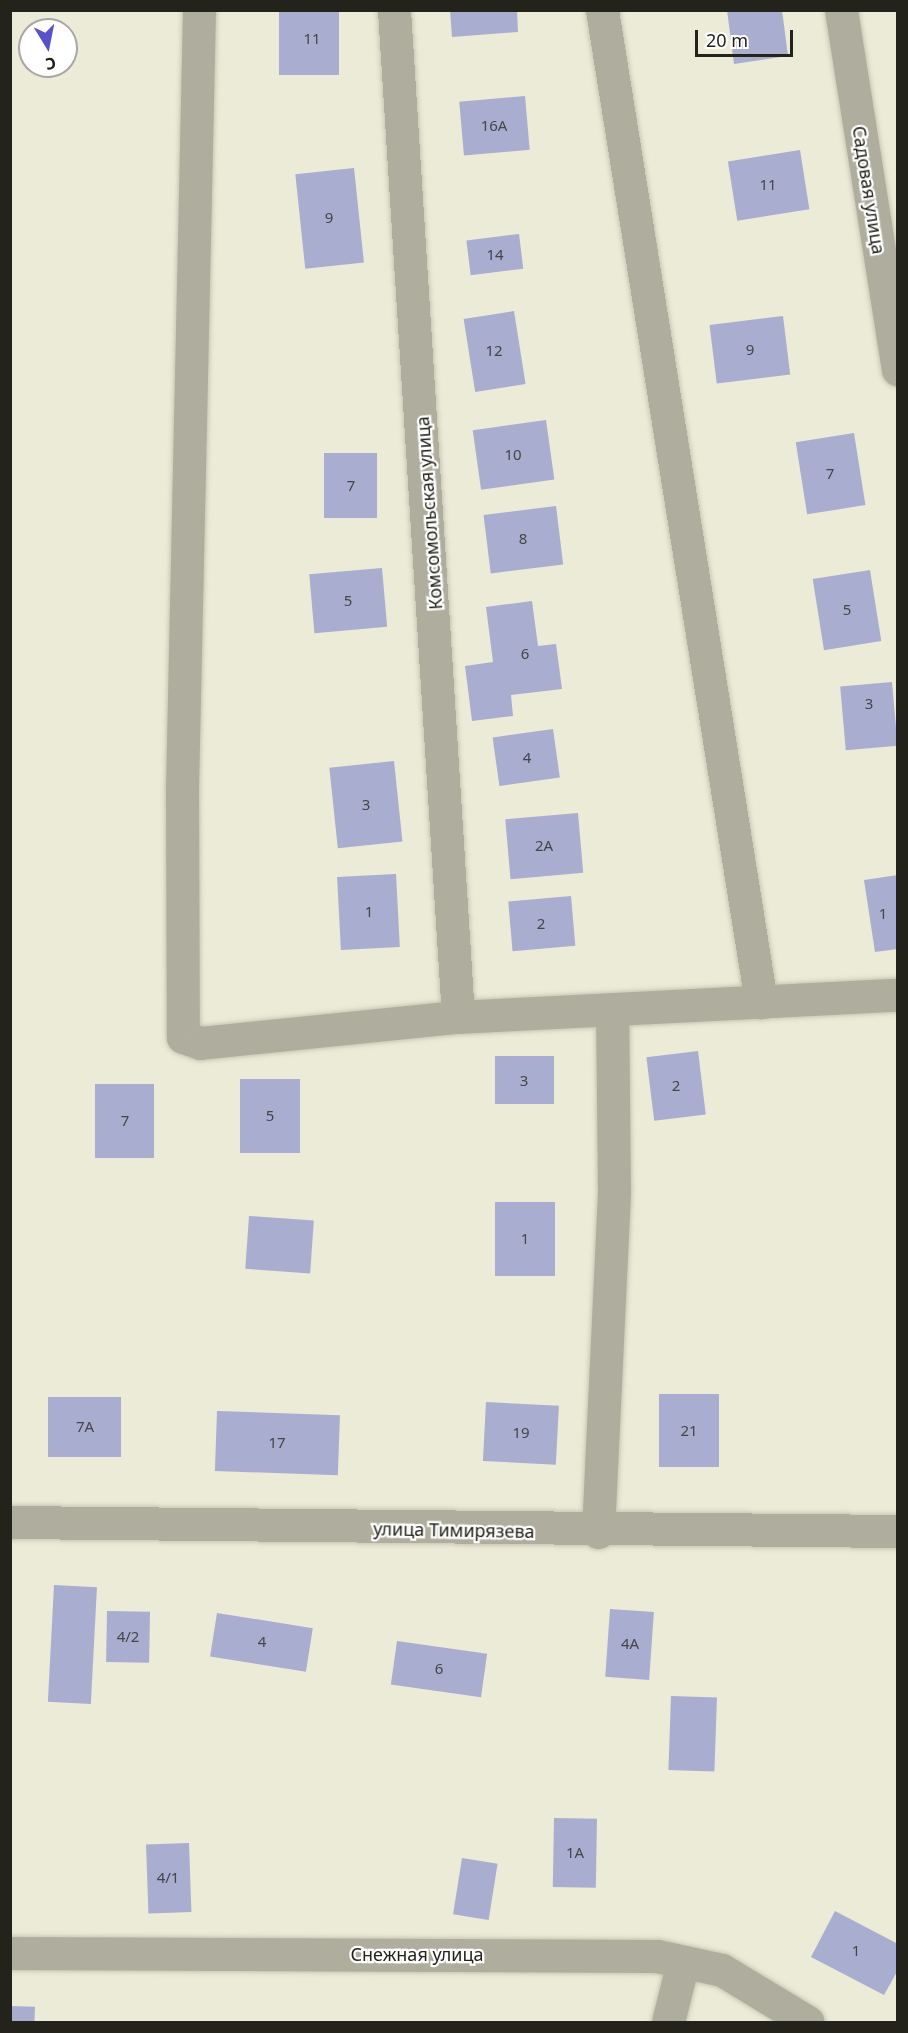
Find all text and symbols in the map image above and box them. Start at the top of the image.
north arrow [18,18,78,78]
scale bar [698,18,796,56]
text: 20 m [706,28,748,52]
house number: 11 [303,30,321,48]
text: С [44,52,58,75]
house number: 16А [481,117,507,135]
street label: Садовая улица [848,124,890,256]
house number: 11 [759,176,777,194]
house number: 9 [325,209,333,227]
house number: 14 [486,246,504,264]
house number: 9 [746,341,754,359]
house number: 12 [485,342,503,360]
street label: Комсомольская улица [411,416,447,610]
house number: 10 [504,446,522,464]
house number: 7 [826,465,834,483]
house number: 7 [347,477,355,495]
house number: 8 [519,530,527,548]
house number: 5 [344,592,352,610]
house number: 5 [843,601,851,619]
house number: 6 [521,645,529,663]
house number: 3 [865,695,873,713]
house number: 4 [523,749,531,767]
house number: 3 [362,796,370,814]
house number: 2А [535,837,553,855]
house number: 1 [365,903,373,921]
house number: 1 [879,905,887,923]
house number: 2 [537,915,545,933]
house number: 3 [520,1072,528,1090]
house number: 2 [672,1077,680,1095]
house number: 5 [266,1107,274,1125]
house number: 7 [121,1112,129,1130]
house number: 1 [521,1230,529,1248]
house number: 7А [76,1418,94,1436]
house number: 21 [680,1422,698,1440]
house number: 19 [512,1424,530,1442]
house number: 17 [268,1434,286,1452]
street label: улица Тимирязева [373,1518,535,1542]
house number: 4/2 [117,1628,139,1646]
house number: 4 [258,1633,266,1651]
house number: 4А [621,1635,639,1653]
house number: 6 [435,1660,443,1678]
house number: 1А [566,1844,584,1862]
house number: 4/1 [157,1869,179,1887]
house number: 1 [852,1942,860,1960]
street label: Снежная улица [351,1943,483,1965]

